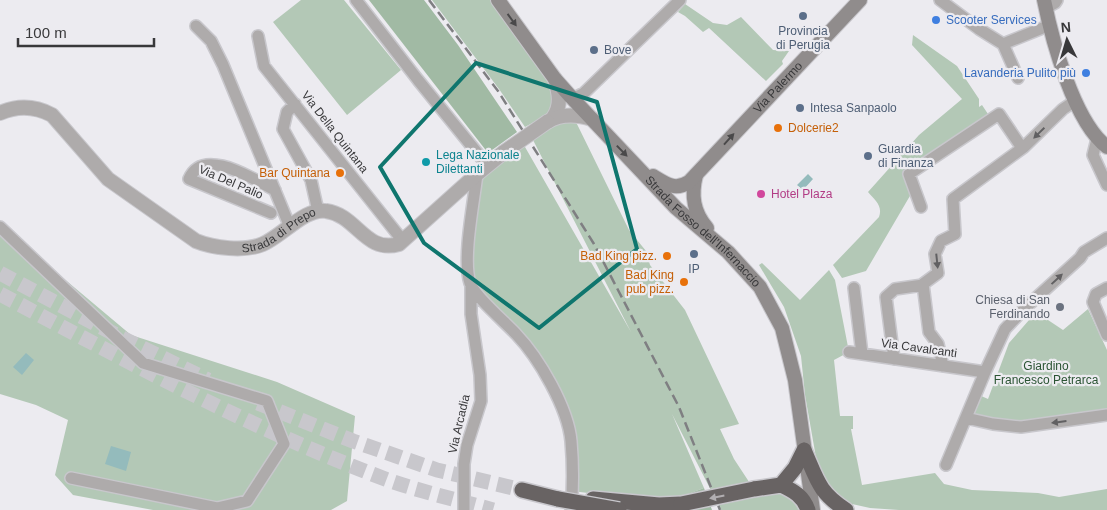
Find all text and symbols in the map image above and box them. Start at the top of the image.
marker: Provincia di Perugia [797,10,809,22]
one-way arrow [507,13,517,27]
place label: Scooter Services [946,13,1037,27]
marker: Scooter Services [930,14,942,26]
scale bar [18,15,154,47]
north arrow [1042,15,1092,65]
text: N [1060,19,1072,35]
text: 100 m [25,24,67,41]
place label: Provincia di Perugia [776,24,830,52]
place label: Bove [604,43,632,57]
marker: Bove [588,44,600,56]
street label: Via Palermo [750,59,805,116]
place label: Lavanderia Pulito più [964,66,1076,80]
marker: Lavanderia Pulito più [1080,67,1092,79]
street label: Via Della Quintana [299,88,371,176]
place label: Intesa Sanpaolo [810,101,897,115]
marker: Intesa Sanpaolo [794,102,806,114]
place label: Dolcerie2 [788,121,839,135]
marker: Dolcerie2 [772,122,784,134]
one-way arrow [1033,127,1045,139]
one-way arrow [723,134,735,146]
place label: Guardia di Finanza [878,142,934,170]
one-way arrow [616,144,628,156]
place label: Lega Nazionale Dilettanti [436,148,520,176]
marker: Guardia di Finanza [862,150,874,162]
marker: Lega Nazionale Dilettanti [420,156,432,168]
street label: Via Del Palio [197,162,266,202]
place label: Bar Quintana [259,166,330,180]
marker: Bar Quintana [334,167,346,179]
street label: Strada Fosso dell'Infernaccio [642,173,764,290]
place label: Hotel Plaza [771,187,833,201]
marker: Hotel Plaza [755,188,767,200]
street label: Strada di Prepo [241,205,318,255]
marker: IP [688,248,700,260]
place label: Bad King pizz. [580,249,657,263]
marker: Bad King pizz. [661,250,673,262]
one-way arrow [933,253,941,269]
place label: IP [688,262,700,276]
place label: Bad King pub pizz. [625,268,674,296]
one-way arrow [1050,273,1062,285]
marker: Bad King pub pizz. [678,276,690,288]
place label: Chiesa di San Ferdinando [975,293,1050,321]
marker: Chiesa di San Ferdinando [1054,301,1066,313]
street label: Via Cavalcanti [880,336,958,360]
park label: Giardino Francesco Petrarca [994,359,1099,387]
street label: Via Arcadia [445,393,473,455]
one-way arrow [1050,418,1066,426]
one-way arrow [709,493,725,501]

